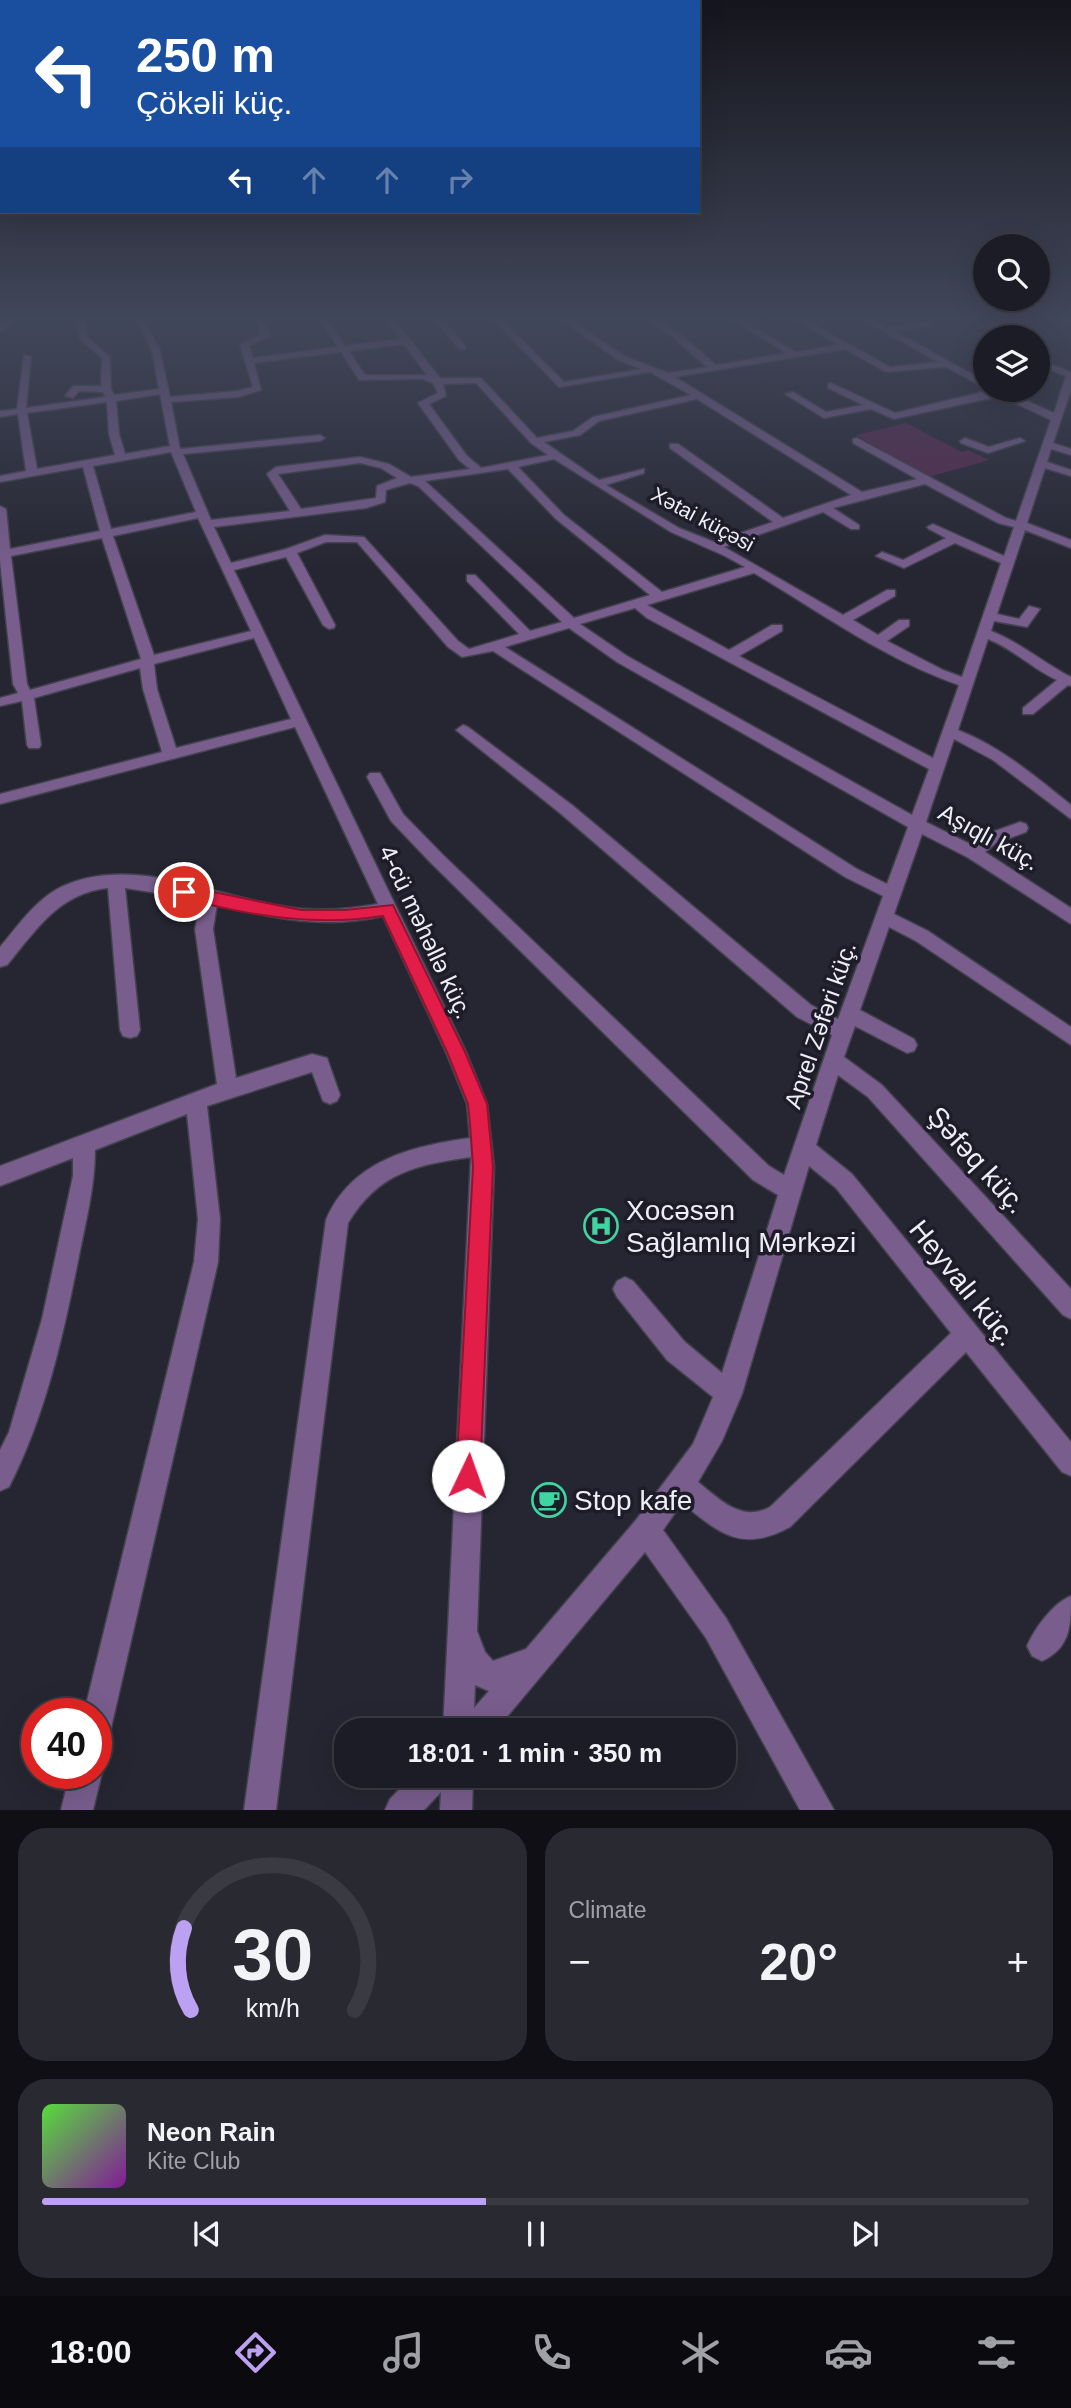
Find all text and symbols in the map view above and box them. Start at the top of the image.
icon: left [21,28,112,119]
text: 250 m [136,28,275,82]
text: Çökəli küç. [136,85,293,121]
icon: left [222,161,260,199]
icon: ahead [295,161,333,199]
icon: ahead [368,161,406,199]
icon: right [441,161,479,199]
map controls [973,234,1050,402]
button: search [973,234,1050,311]
button: layers [973,325,1050,402]
street label: Xətai küçəsi [648,482,758,556]
street label: Aşıqlı küç. [934,798,1044,876]
street label: 4-cü məhəllə küç. [374,841,478,1023]
pin [154,862,214,922]
icon: arrive [165,873,203,911]
street label: Aprel Zəfəri küç. [779,938,861,1112]
street label: Şəfəq küç. [921,1100,1033,1220]
place label: Xocəsən Sağlamlıq Mərkəzi [626,1195,856,1258]
hospital icon: Xocəsən Sağlamlıq Mərkəzi [582,1207,620,1245]
street label: Heyvalı küç. [903,1214,1023,1352]
position arrow [431,1439,505,1513]
cafe icon: Stop kafe [530,1481,568,1519]
place label: Stop kafe [574,1485,692,1516]
speed limit sign: 40 [21,1698,112,1789]
text: 18:01 · 1 min · 350 m [408,1738,662,1768]
text: Climate [569,1897,646,1923]
text: 30 [232,1915,313,1996]
text: 20° [759,1933,838,1991]
text: − [569,1941,591,1983]
text: + [1007,1941,1029,1983]
text: km/h [245,1994,299,2022]
text: Neon Rain [147,2117,276,2147]
text: Kite Club [147,2148,240,2174]
icon: previous [188,2215,226,2253]
icon: pause [517,2215,555,2253]
icon: next [846,2215,884,2253]
icon: directions [231,2328,280,2377]
icon: music [379,2328,428,2377]
icon: phone [527,2328,576,2377]
icon: climate [676,2328,725,2377]
icon: car [824,2328,873,2377]
icon: filters [972,2328,1021,2377]
text: 18:00 [50,2334,131,2370]

